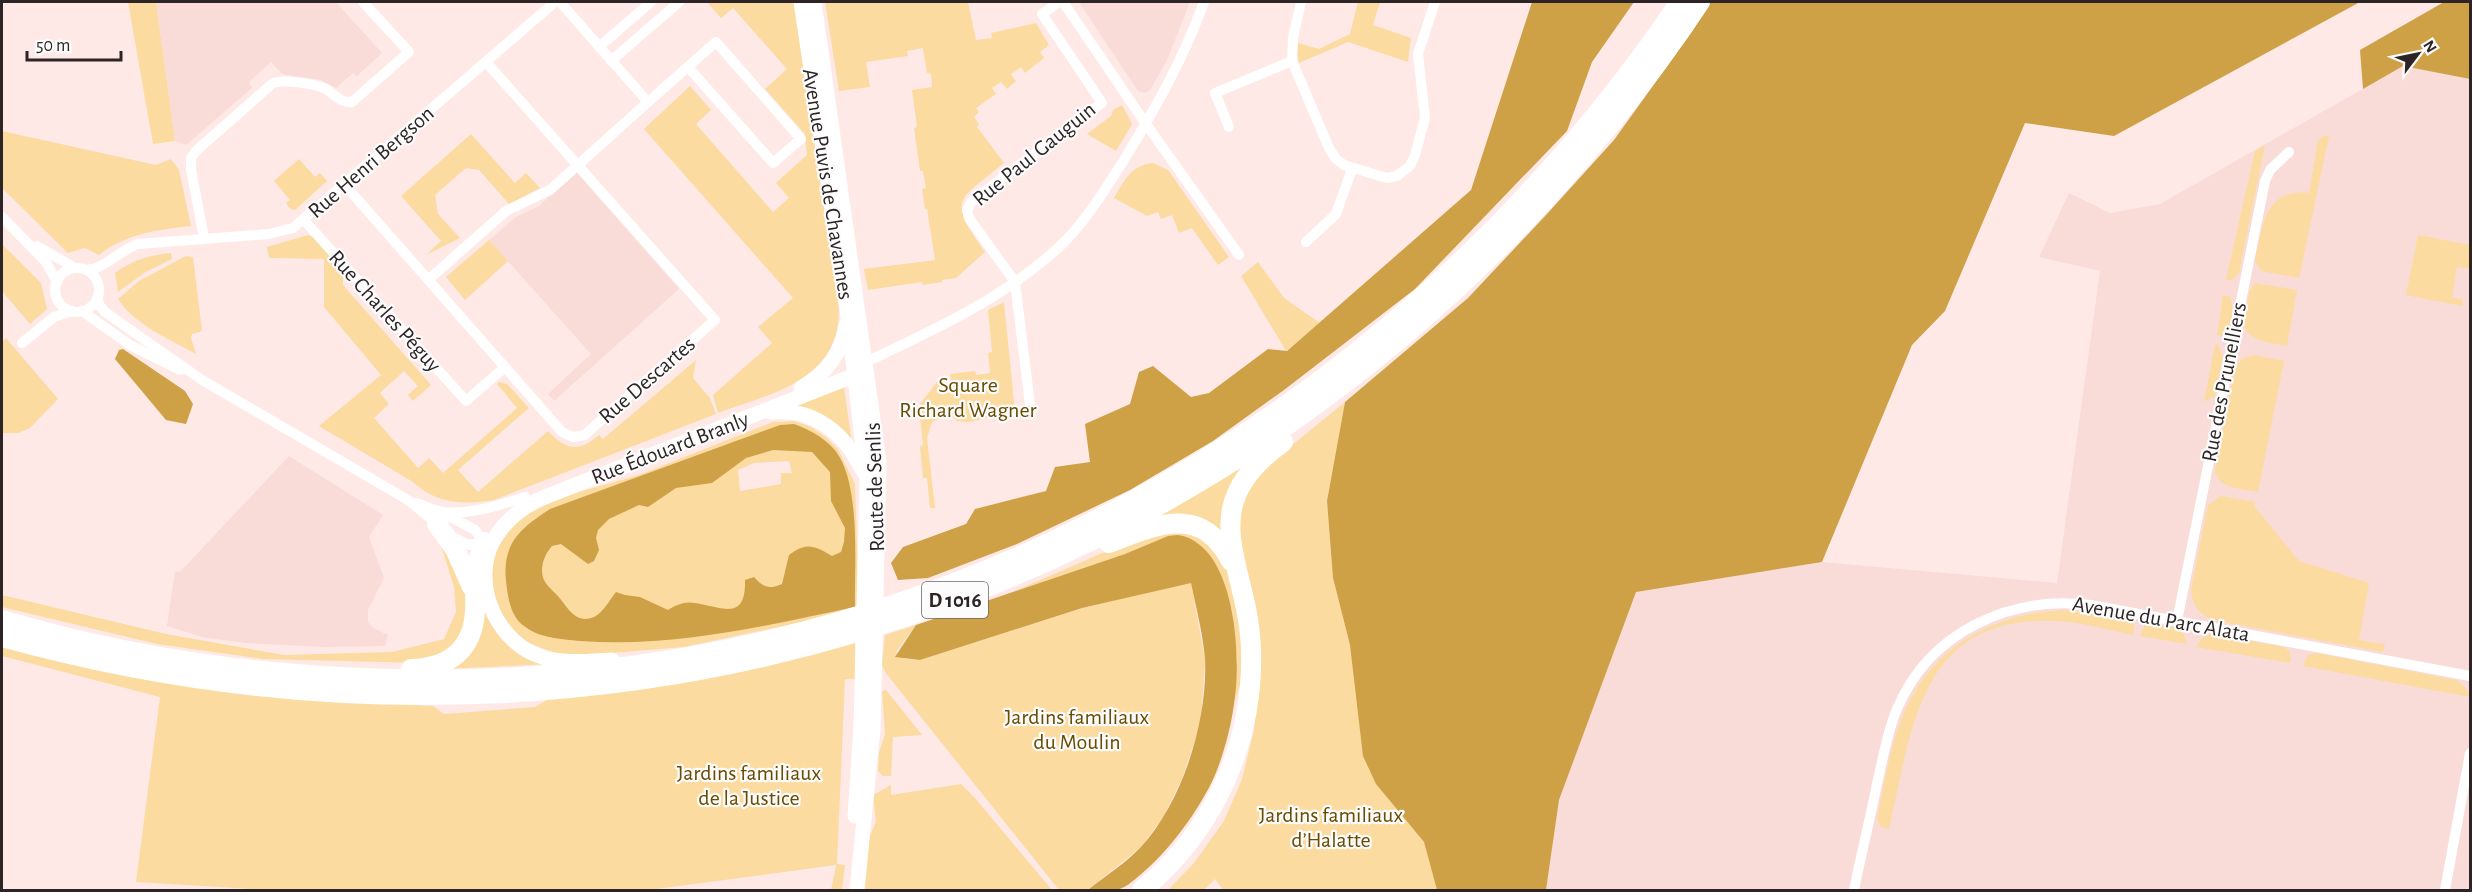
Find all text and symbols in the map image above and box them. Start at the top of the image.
scale bar [27,24,122,62]
north arrow [2388,24,2448,84]
text: 50 m [36,37,70,55]
text: N [2420,38,2440,56]
street label: Avenue Puvis de Chavannes [799,67,857,301]
street label: Rue Paul Gauguin [968,98,1100,210]
street label: Rue Henri Bergson [304,102,438,222]
street label: Rue Charles Péguy [325,246,446,377]
street label: Rue des Prunelliers [2198,300,2250,464]
street label: Rue Descartes [595,332,699,428]
park label: Square Richard Wagner [899,374,1037,421]
street label: Rue Édouard Branly [588,407,752,488]
street label: Route de Senlis [862,422,888,552]
road number: D 1016 [922,582,988,618]
street label: Avenue du Parc Alata [2071,593,2251,645]
park label: Jardins familiaux du Moulin [1005,706,1150,753]
park label: Jardins familiaux de la Justice [677,762,822,809]
park label: Jardins familiaux d’Halatte [1259,804,1404,851]

